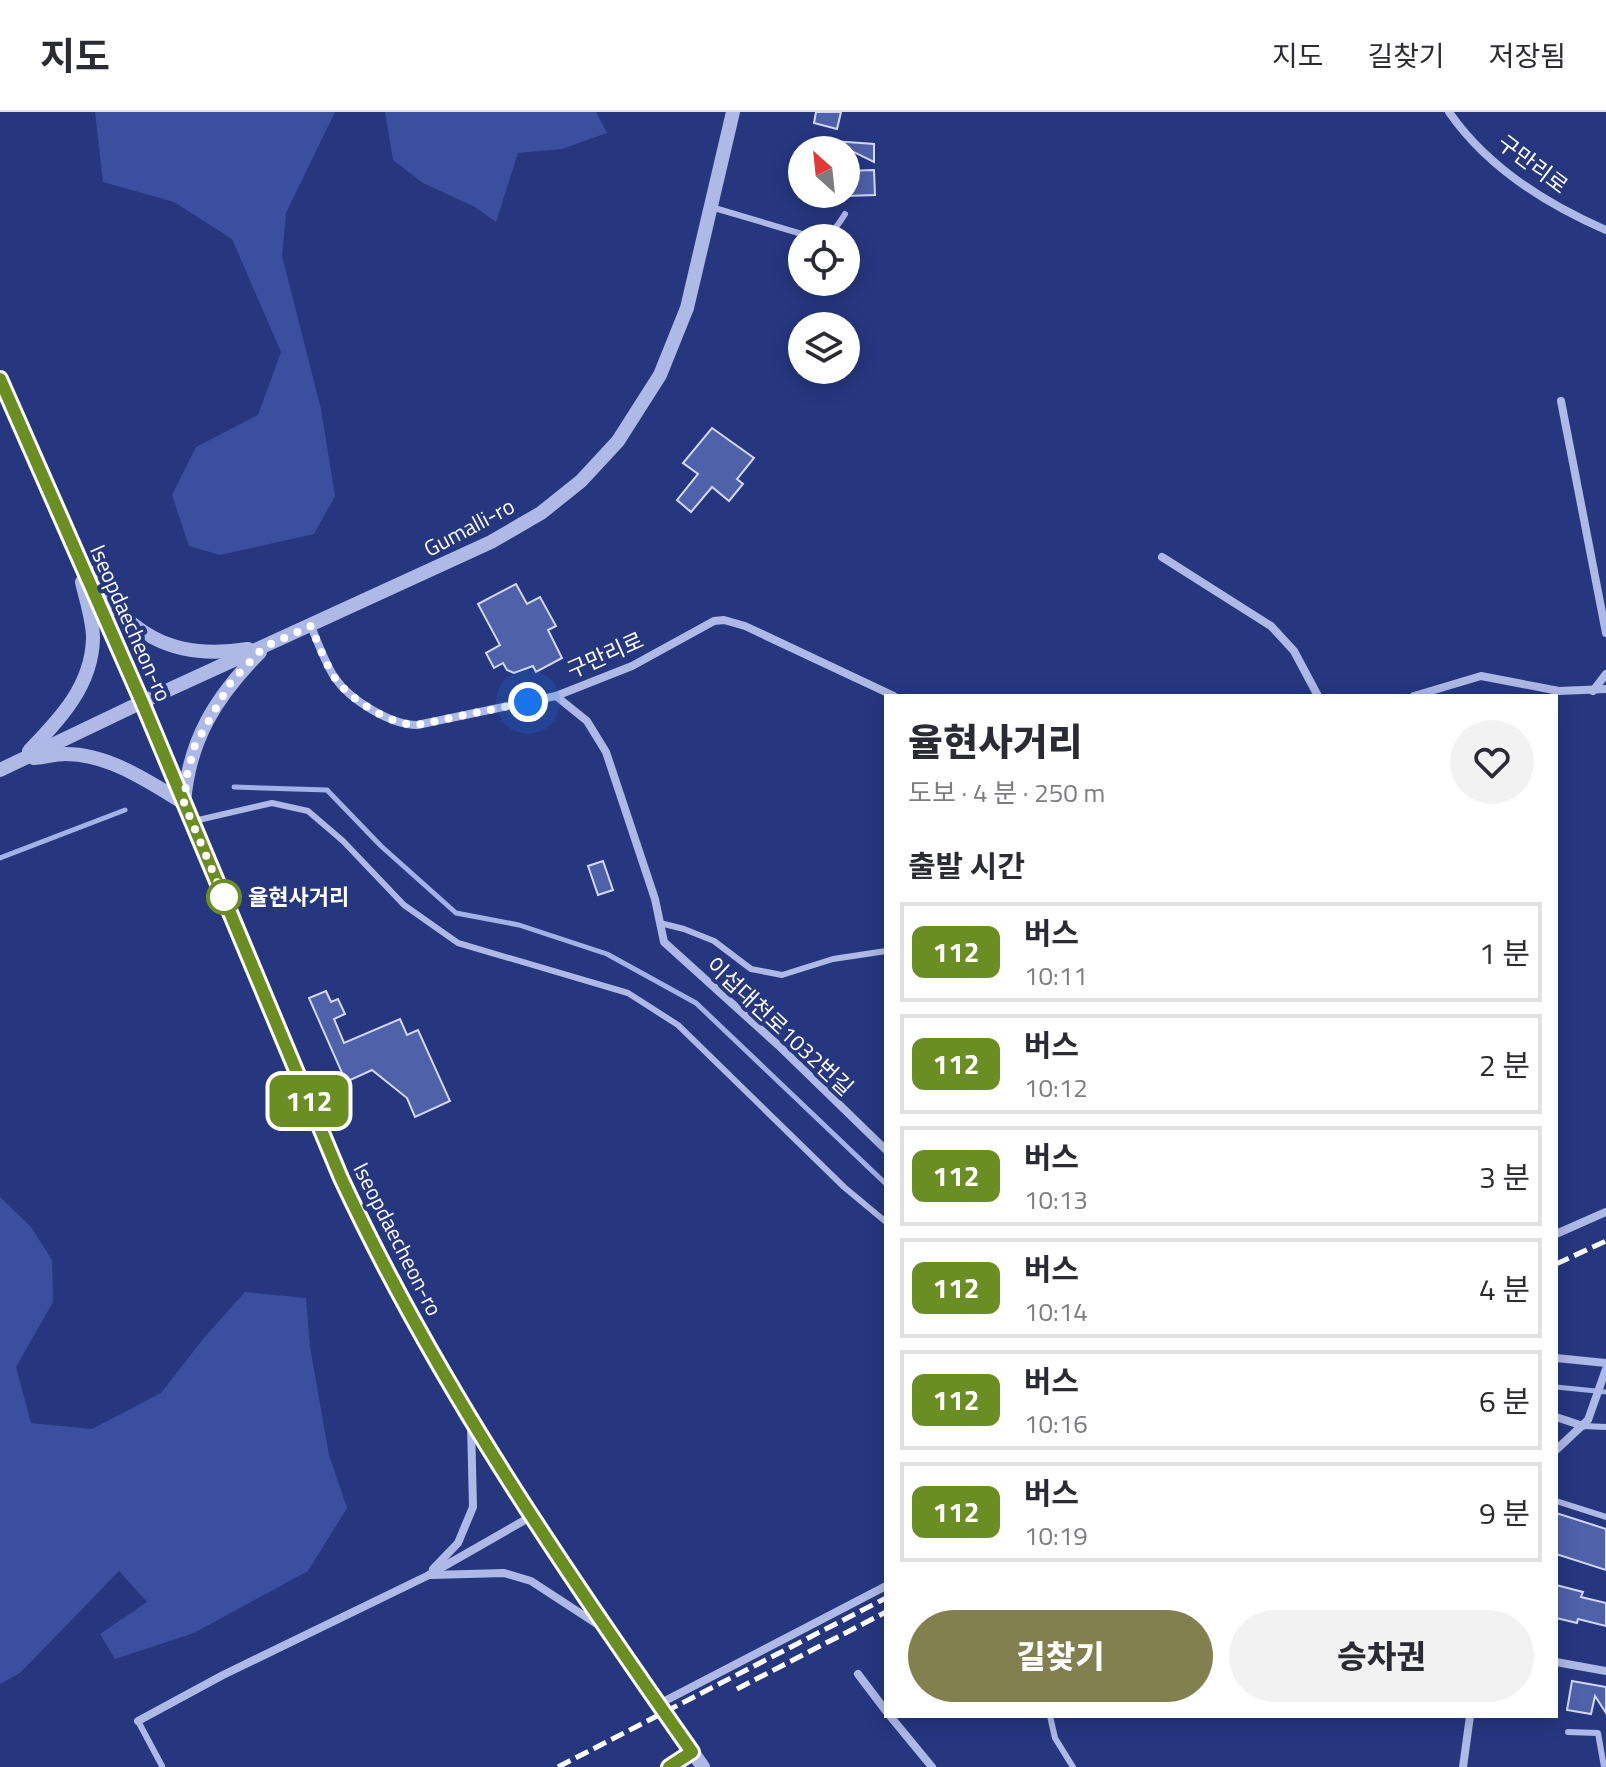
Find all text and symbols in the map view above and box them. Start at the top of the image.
text: 지도 [40,27,110,85]
text: 지도 [1272,34,1323,77]
text: 길찾기 [1367,34,1445,77]
text: 저장됨 [1489,34,1566,77]
street label: 구만리로 [1490,126,1576,202]
north arrow [788,136,860,208]
map controls [788,136,860,384]
button: locate [788,224,860,296]
button: layers [788,312,860,384]
street label: Gumalli-ro [418,489,520,565]
street label: Iseopdaecheon-ro [81,539,181,707]
street label: 구만리로 [561,623,649,687]
your location [508,682,548,722]
text: 율현사거리 [908,713,1083,771]
button: heart [1450,720,1534,804]
text: 도보 · 4 분 · 250 m [908,773,1105,812]
text: 출발 시간 [908,843,1025,889]
marker: 율현사거리 [207,880,241,914]
place label: 율현사거리 [248,880,349,914]
text: 버스 [1024,910,1079,956]
text: 112 [932,930,980,973]
text: 1 분 [1479,930,1530,976]
street label: 이섭대천로1032번길 [699,948,861,1104]
text: 10:11 [1024,956,1088,995]
text: 버스 [1024,1022,1079,1068]
text: 112 [932,1042,980,1085]
text: 2 분 [1479,1042,1530,1088]
text: 10:12 [1024,1068,1088,1107]
line badge: 112 [263,1075,355,1127]
text: 112 [285,1079,333,1122]
text: 버스 [1024,1134,1079,1180]
text: 112 [932,1154,980,1197]
text: 3 분 [1479,1154,1530,1200]
street label: Iseopdaecheon-ro [345,1156,451,1322]
text: 10:13 [1024,1180,1088,1219]
text: 버스 [1024,1246,1079,1292]
text: 112 [932,1266,980,1309]
text: 4 분 [1479,1266,1530,1312]
text: 10:14 [1024,1292,1088,1331]
text: 버스 [1024,1358,1079,1404]
text: 112 [932,1378,980,1421]
text: 6 분 [1479,1378,1530,1424]
text: 10:16 [1024,1404,1088,1443]
text: 버스 [1024,1470,1079,1516]
text: 112 [932,1490,980,1533]
text: 9 분 [1479,1490,1530,1536]
text: 10:19 [1024,1516,1088,1555]
button: 길찾기 [908,1610,1213,1702]
button: 승차권 [1229,1610,1534,1702]

